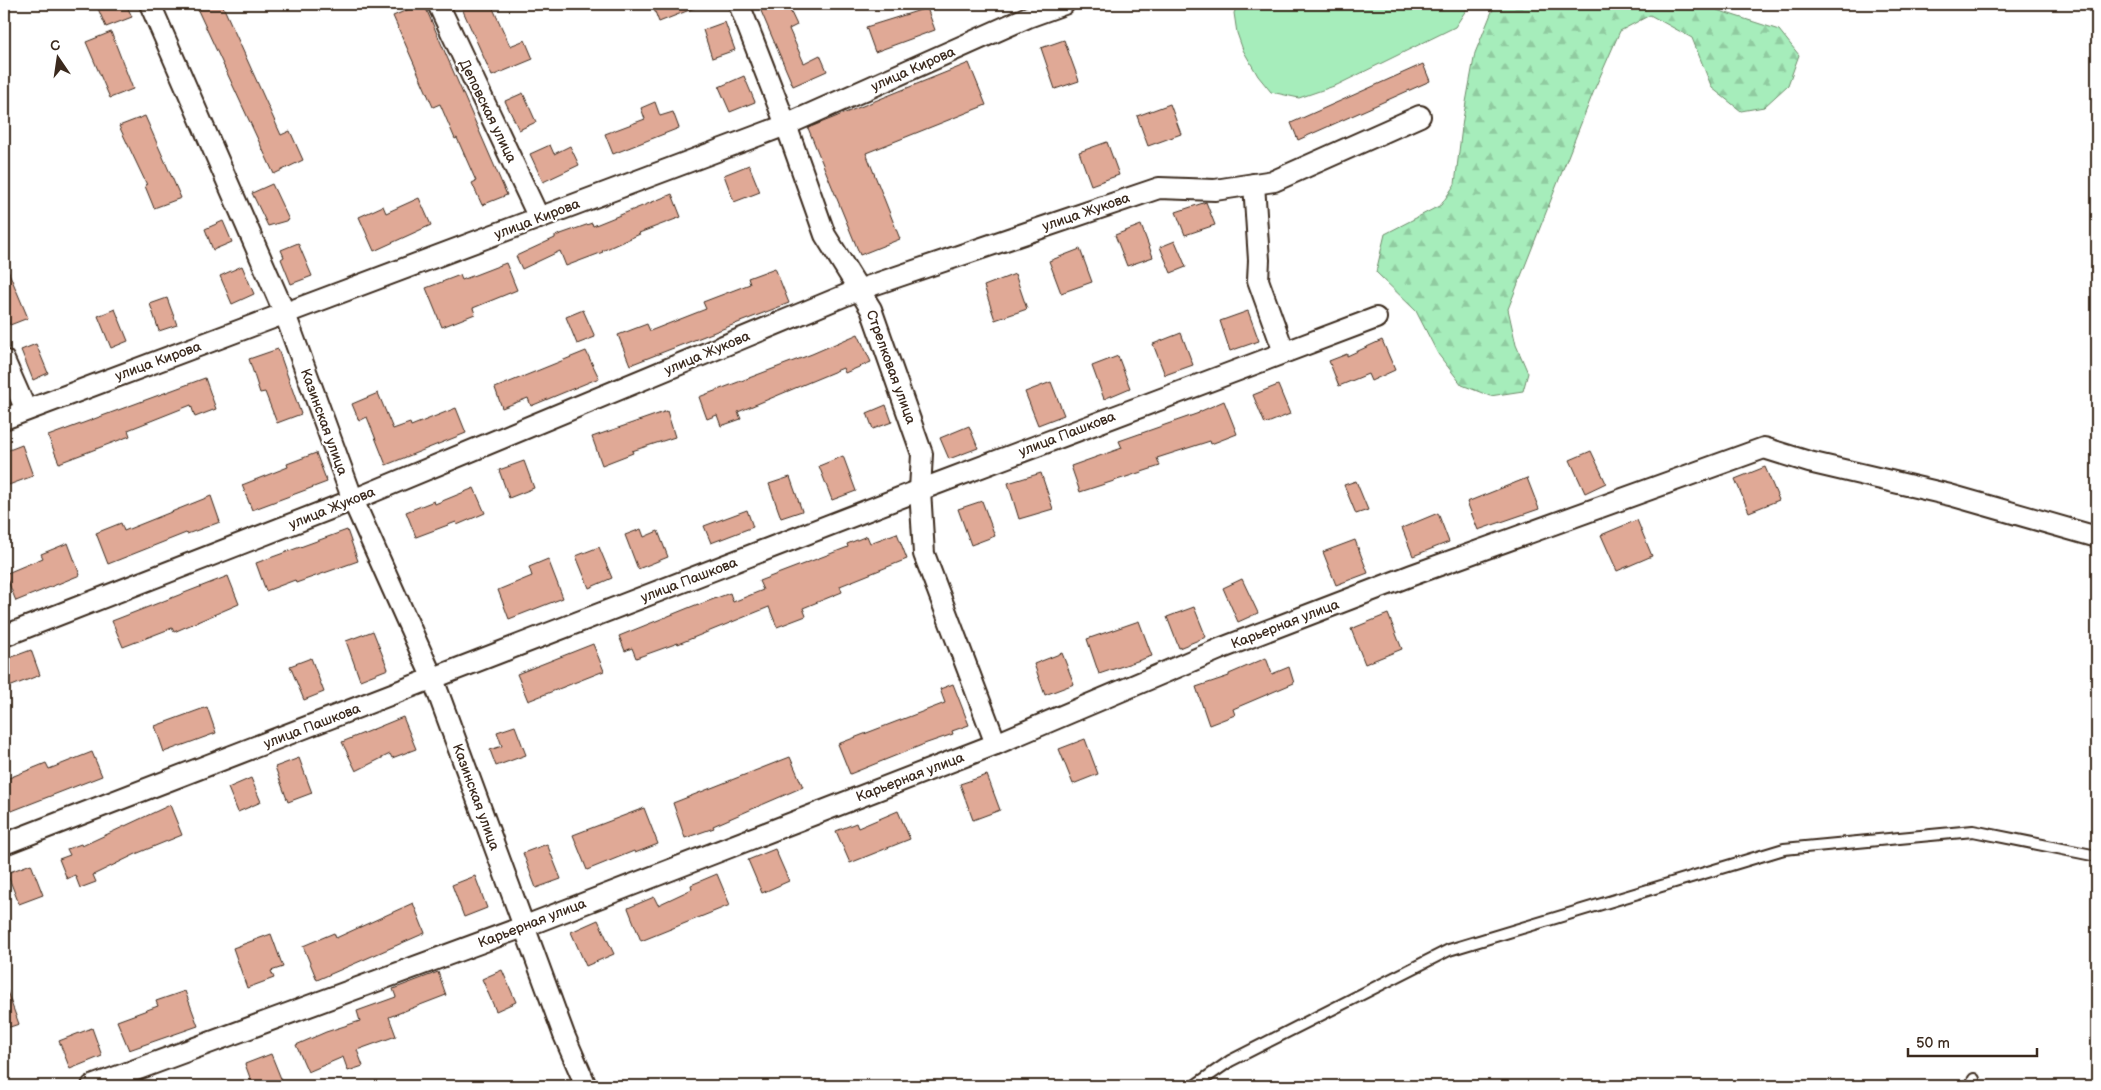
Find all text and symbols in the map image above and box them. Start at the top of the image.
north arrow [32,32,82,82]
text: С [49,36,62,55]
street label: улица Кирова [868,43,958,95]
street label: Деповская улица [456,56,521,166]
street label: улица Жукова [1040,189,1133,235]
street label: улица Кирова [492,195,583,243]
street label: Стрелковая улица [862,308,920,427]
street label: улица Жукова [662,327,753,379]
street label: улица Кирова [113,337,204,384]
street label: Казинская улица [297,366,351,478]
street label: улица Пашкова [1016,407,1118,460]
street label: улица Жукова [286,483,378,533]
street label: улица Пашкова [638,553,740,606]
street label: Карьерная улица [1229,595,1342,652]
street label: улица Пашкова [261,699,363,752]
street label: Казинская улица [449,741,503,853]
street label: Карьерная улица [854,748,967,805]
street label: Карьерная улица [476,894,589,951]
scale bar [1908,1025,2037,1057]
text: 50 m [1916,1034,1950,1053]

